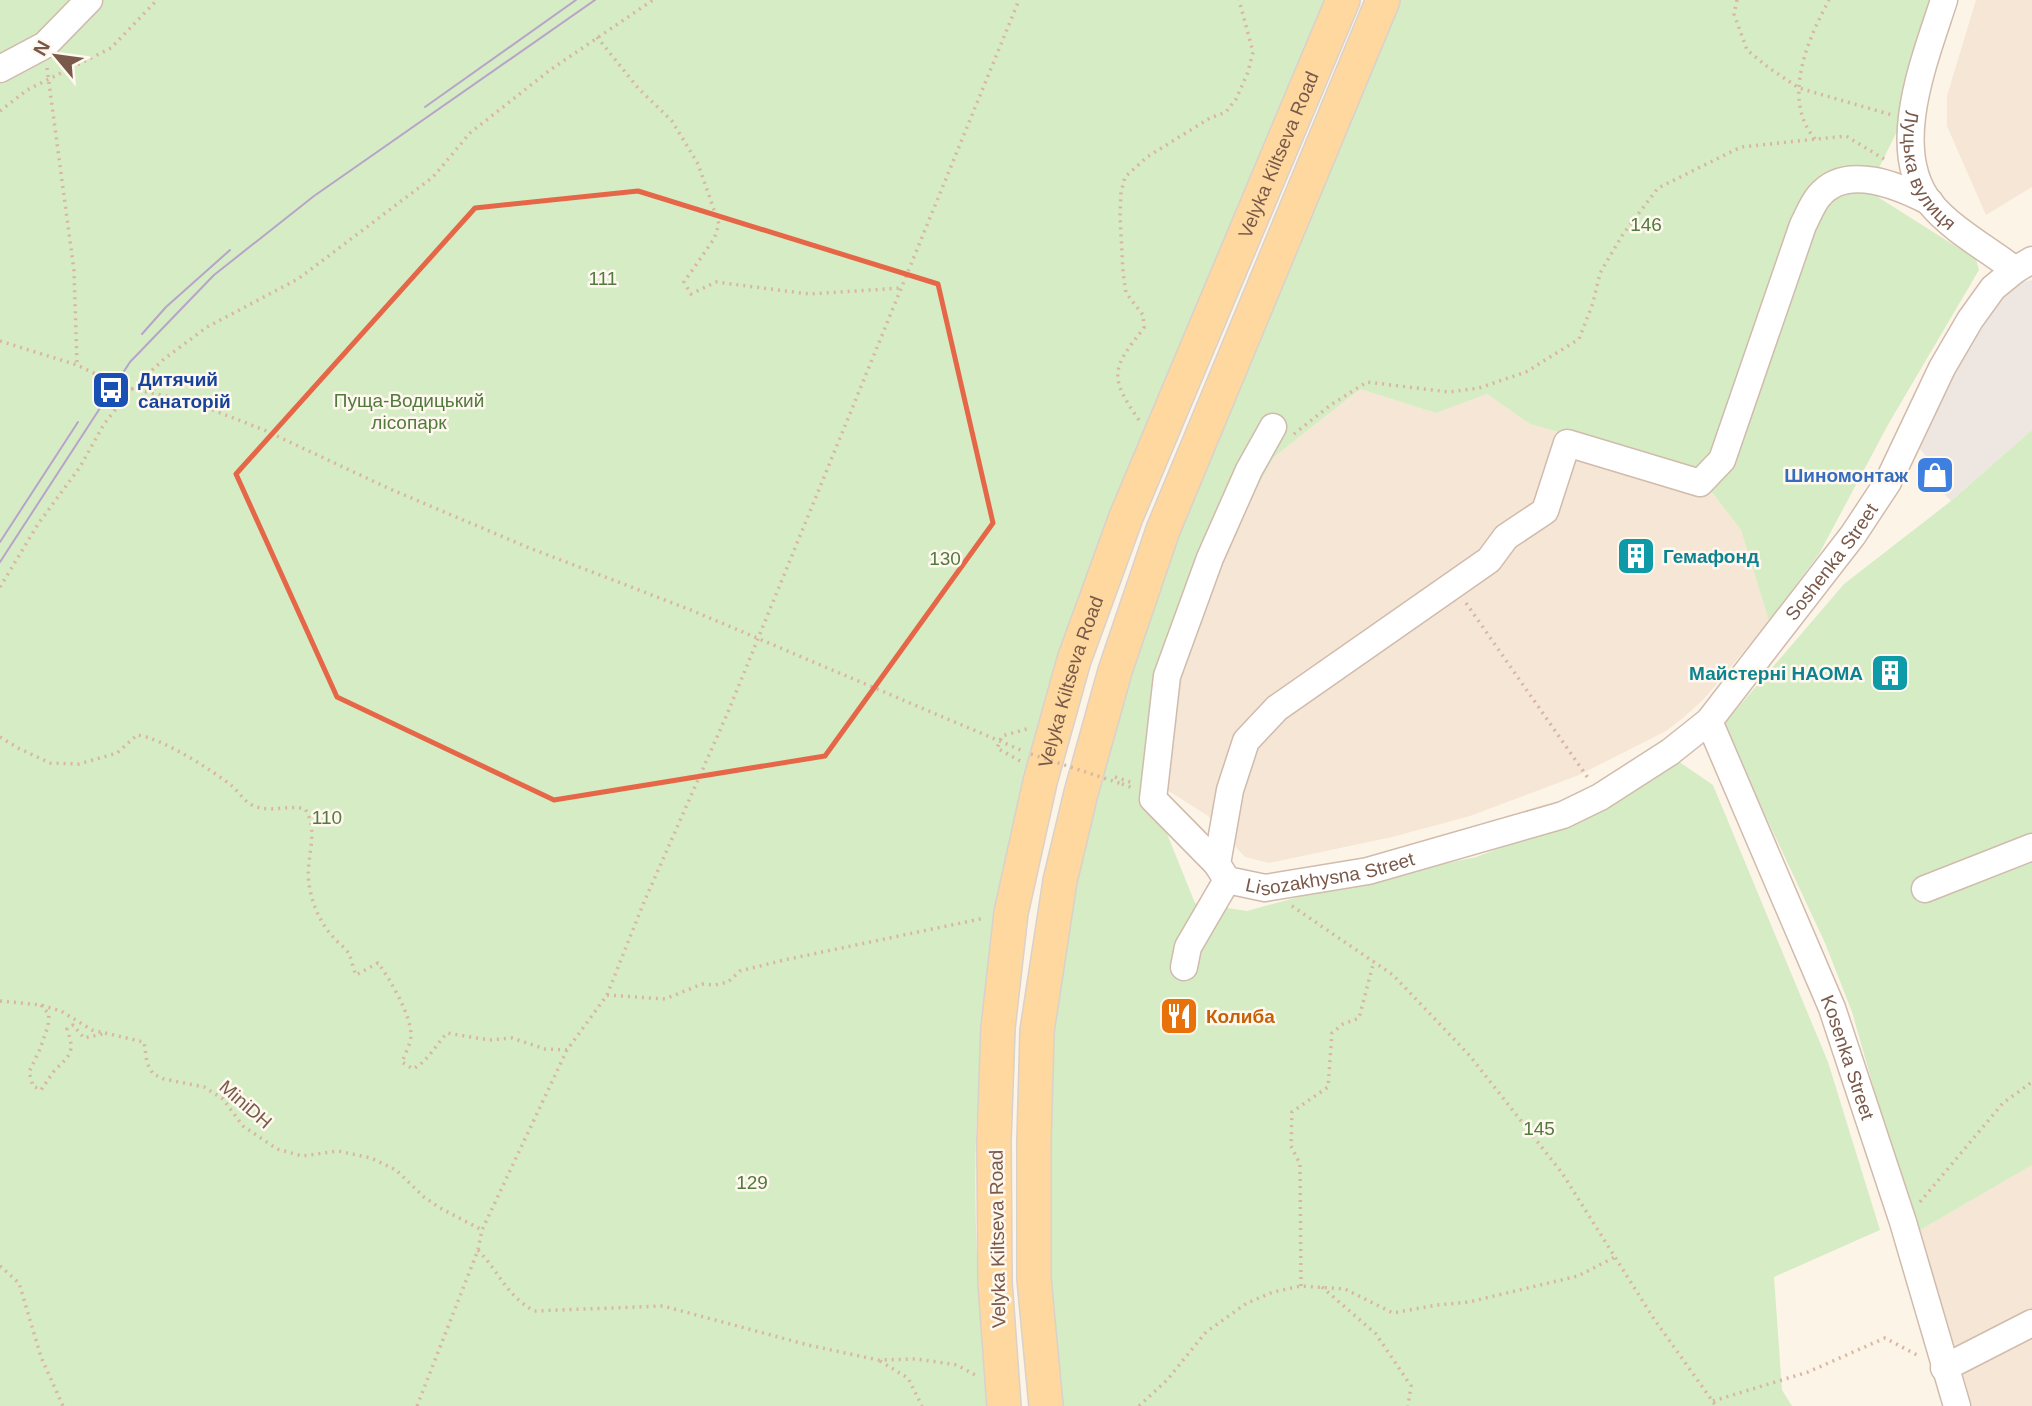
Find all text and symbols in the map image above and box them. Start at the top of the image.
north arrow [21,21,91,91]
text: N [29,37,54,59]
street label: Velyka Kiltseva Road [1234,69,1323,241]
street label: Луцька вулиця [1899,110,1960,234]
park label: 146 [1630,214,1662,235]
park label: 111 [589,268,617,289]
bus stop icon: Дитячий санаторій [90,369,132,411]
place label: Дитячий санаторій [138,369,231,412]
park label: Пуща-Водицький лісопарк [334,390,484,433]
shop icon: Шиномонтаж [1914,454,1956,496]
place label: Шиномонтаж [1784,465,1909,486]
street label: Soshenka Street [1781,499,1882,625]
building icon: Гемафонд [1615,535,1657,577]
place label: Гемафонд [1663,546,1759,567]
park label: 130 [929,548,961,569]
street label: Velyka Kiltseva Road [1034,593,1107,770]
building icon: Майстерні НАОМА [1869,652,1911,694]
place label: Майстерні НАОМА [1689,663,1863,684]
park label: 110 [312,807,342,828]
street label: Lisozakhysna Street [1244,848,1417,900]
street label: Kosenka Street [1817,992,1878,1123]
restaurant icon: Колиба [1158,995,1200,1037]
place label: Колиба [1206,1006,1275,1027]
street label: MiniDH [215,1076,276,1133]
park label: 145 [1523,1118,1555,1139]
street label: Velyka Kiltseva Road [985,1150,1010,1328]
park label: 129 [736,1172,768,1193]

